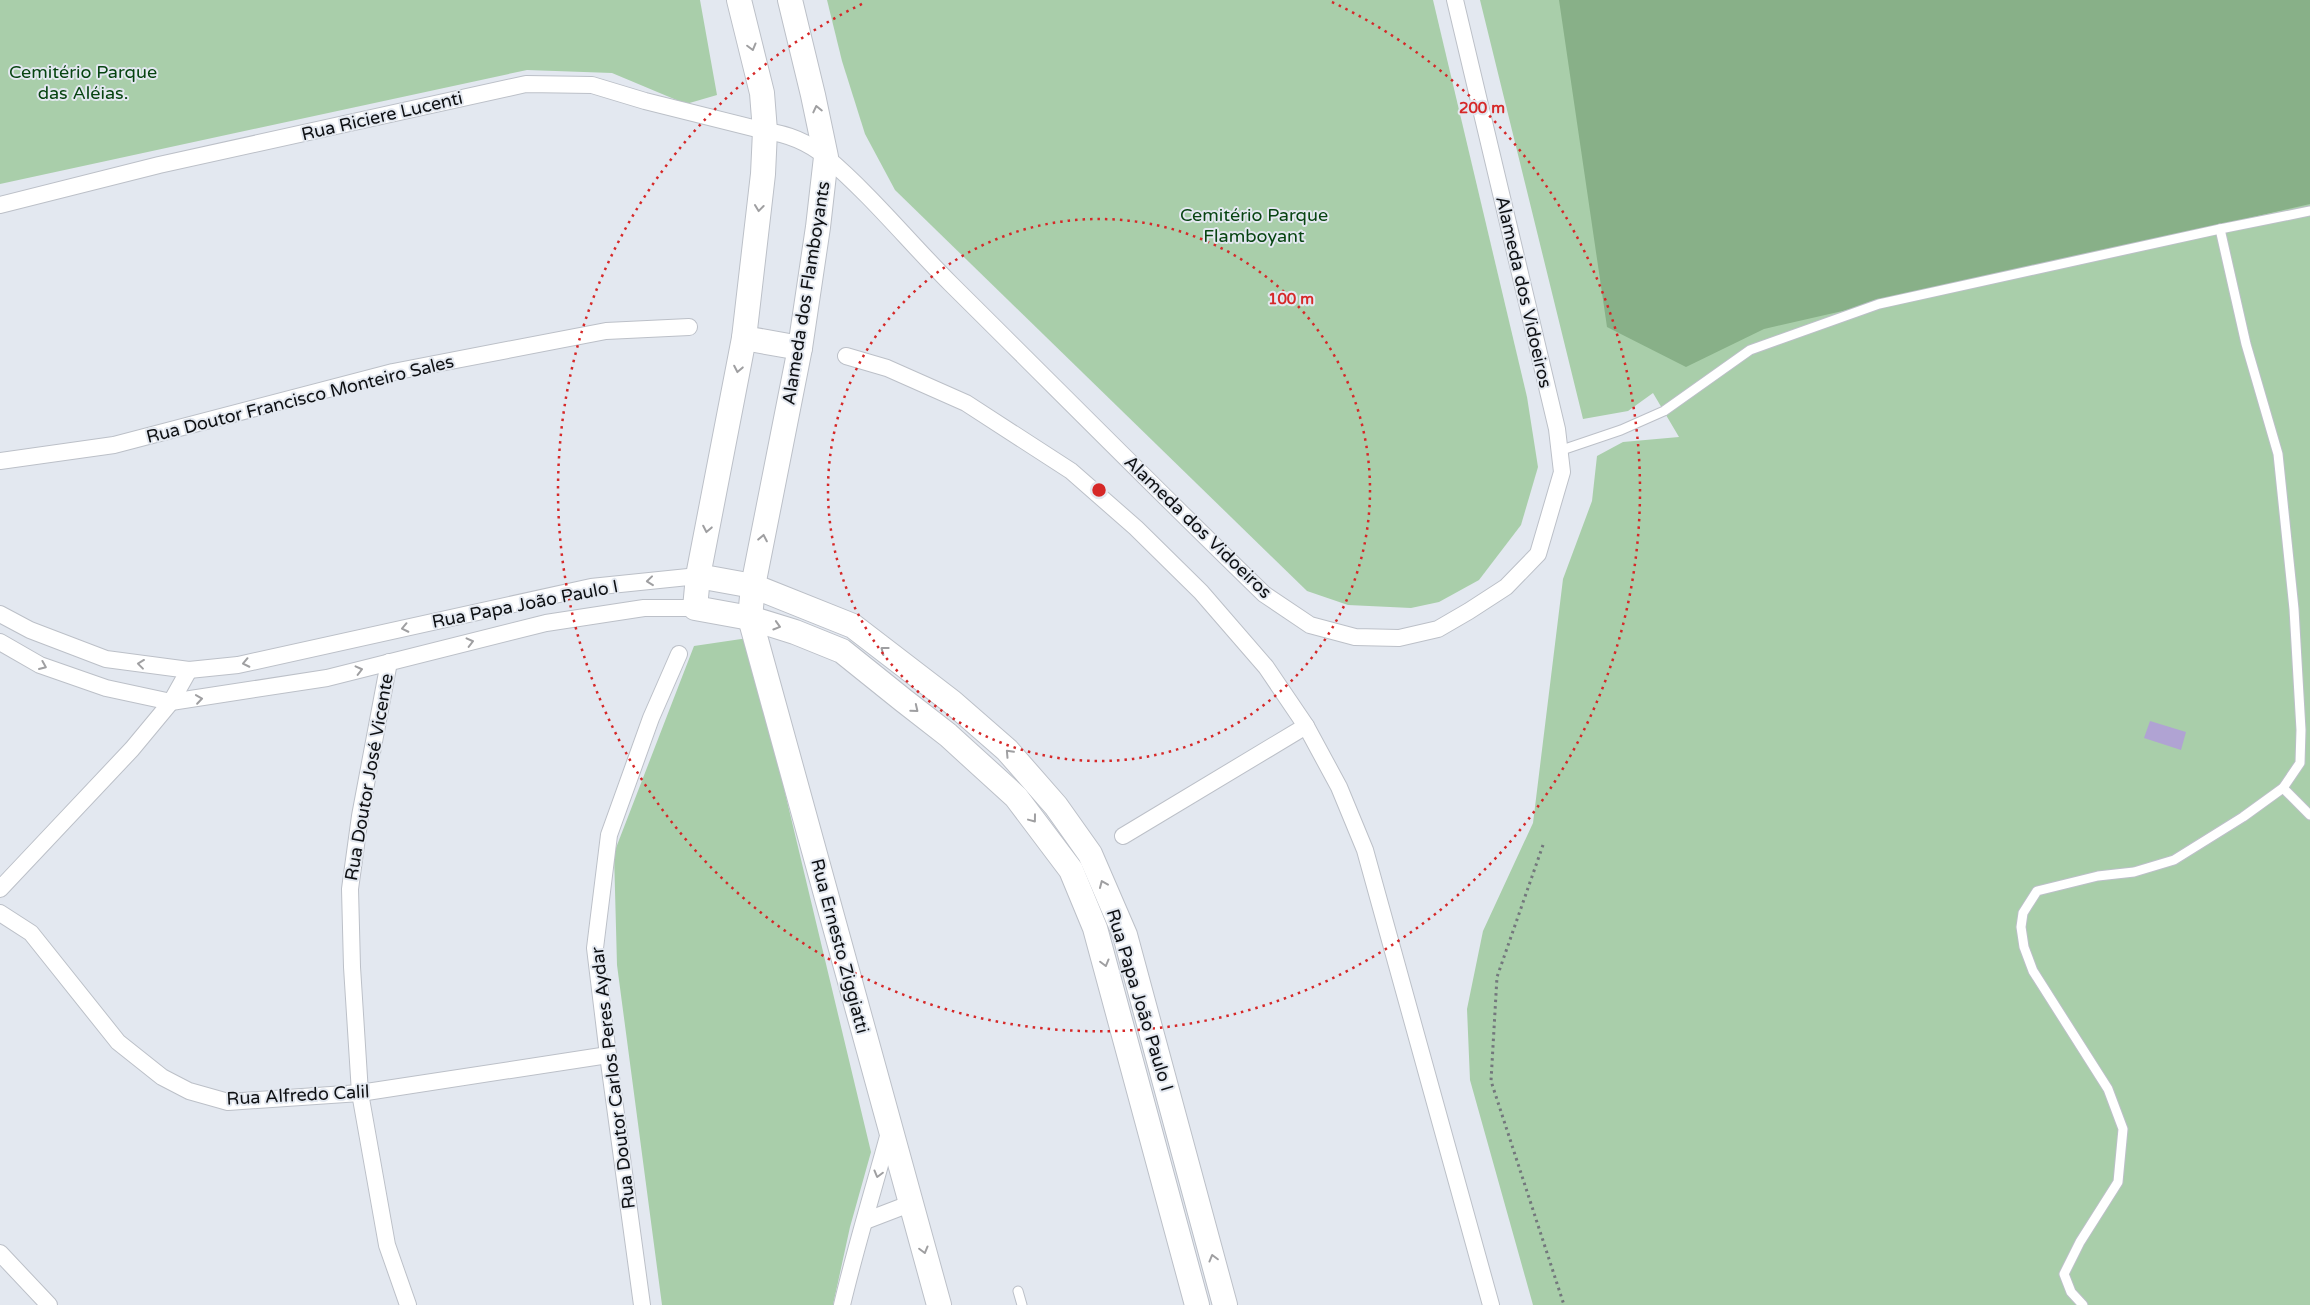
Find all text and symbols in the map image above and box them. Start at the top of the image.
one-way arrow [746,43,756,51]
park label: Cemitério Parque das Aléias. [9,61,157,104]
street label: Rua Riciere Lucenti [299,87,465,145]
text: 200 m [1459,99,1505,117]
one-way arrow [812,105,823,114]
street label: Alameda dos Flamboyants [777,179,835,407]
street label: Alameda dos Vidoeiros [1491,194,1557,390]
one-way arrow [754,204,765,212]
park label: Cemitério Parque Flamboyant [1180,204,1328,247]
text: 100 m [1268,290,1314,308]
street label: Rua Doutor Francisco Monteiro Sales [144,350,456,448]
one-way arrow [733,365,743,373]
street label: Alameda dos Vidoeiros [1120,451,1276,603]
centre of rings [1090,481,1108,499]
one-way arrow [703,524,713,533]
one-way arrow [757,534,768,543]
street label: Rua Papa João Paulo I [430,575,620,633]
one-way arrow [646,575,654,586]
one-way arrow [772,621,780,631]
one-way arrow [400,622,409,633]
one-way arrow [466,637,475,648]
one-way arrow [880,647,890,656]
one-way arrow [242,657,250,668]
one-way arrow [38,659,47,670]
one-way arrow [136,659,144,670]
one-way arrow [355,665,364,676]
street label: Rua Doutor José Vicente [340,672,398,882]
one-way arrow [196,694,204,705]
one-way arrow [909,703,918,711]
one-way arrow [1006,749,1015,758]
one-way arrow [1027,813,1036,823]
street label: Rua Ernesto Ziggiatti [806,856,874,1036]
one-way arrow [1099,880,1110,889]
street label: Rua Papa João Paulo I [1102,906,1178,1094]
street label: Rua Doutor Carlos Peres Aydar [586,946,640,1210]
one-way arrow [1099,958,1109,967]
street label: Rua Alfredo Calil [226,1080,370,1110]
one-way arrow [873,1170,884,1179]
one-way arrow [918,1246,929,1255]
one-way arrow [1208,1254,1218,1262]

